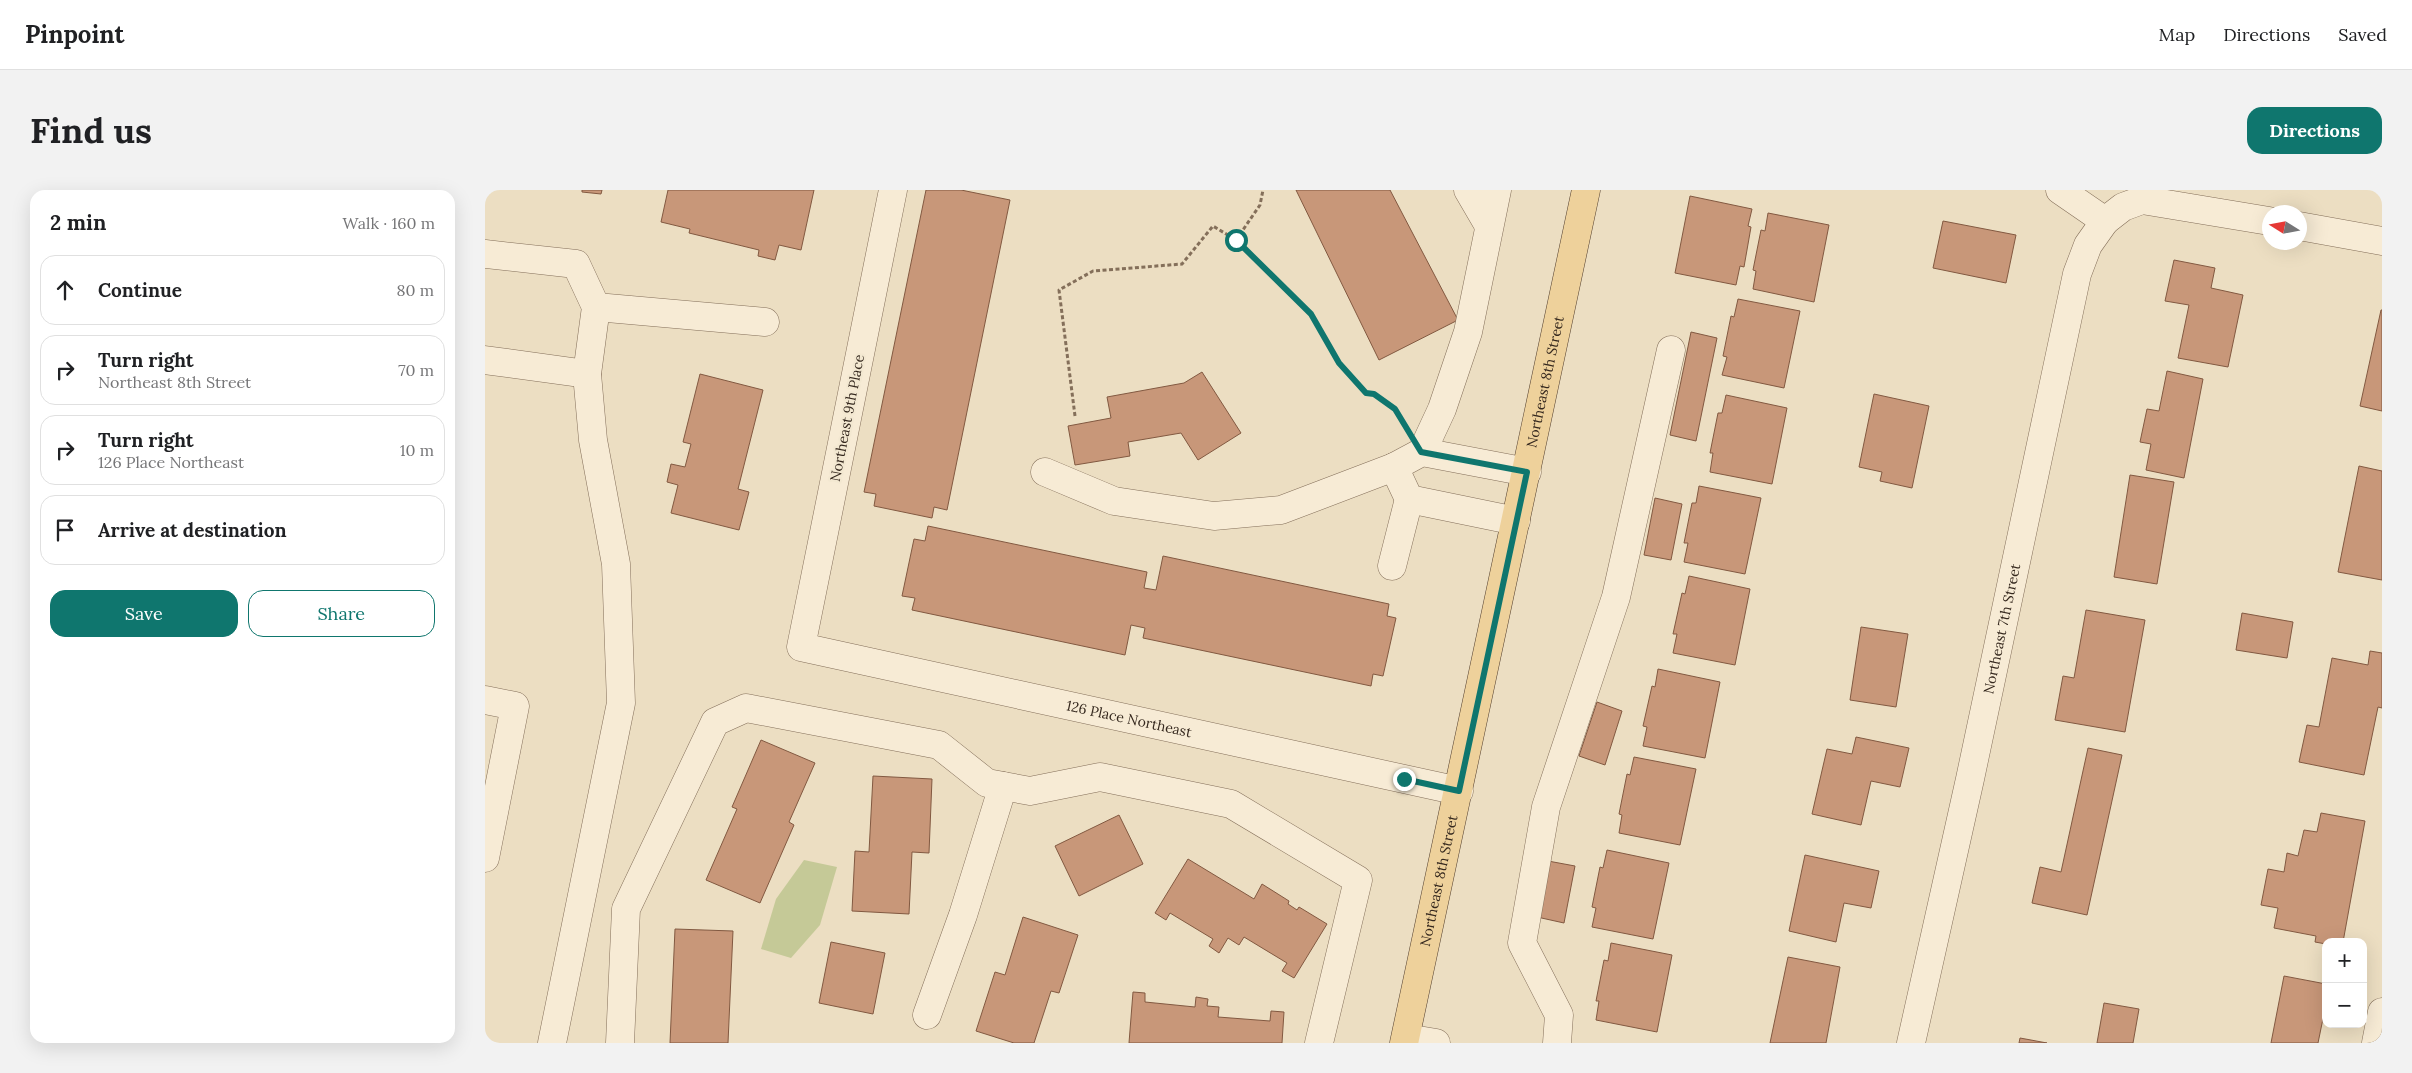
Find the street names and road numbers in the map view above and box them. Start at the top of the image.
street label: Northeast 8th Street [1522,314,1568,449]
street label: Northeast 9th Place [826,353,868,483]
street label: Northeast 7th Street [1979,561,2025,696]
street label: 126 Place Northeast [1065,696,1194,741]
street label: Northeast 8th Street [1416,813,1462,948]

